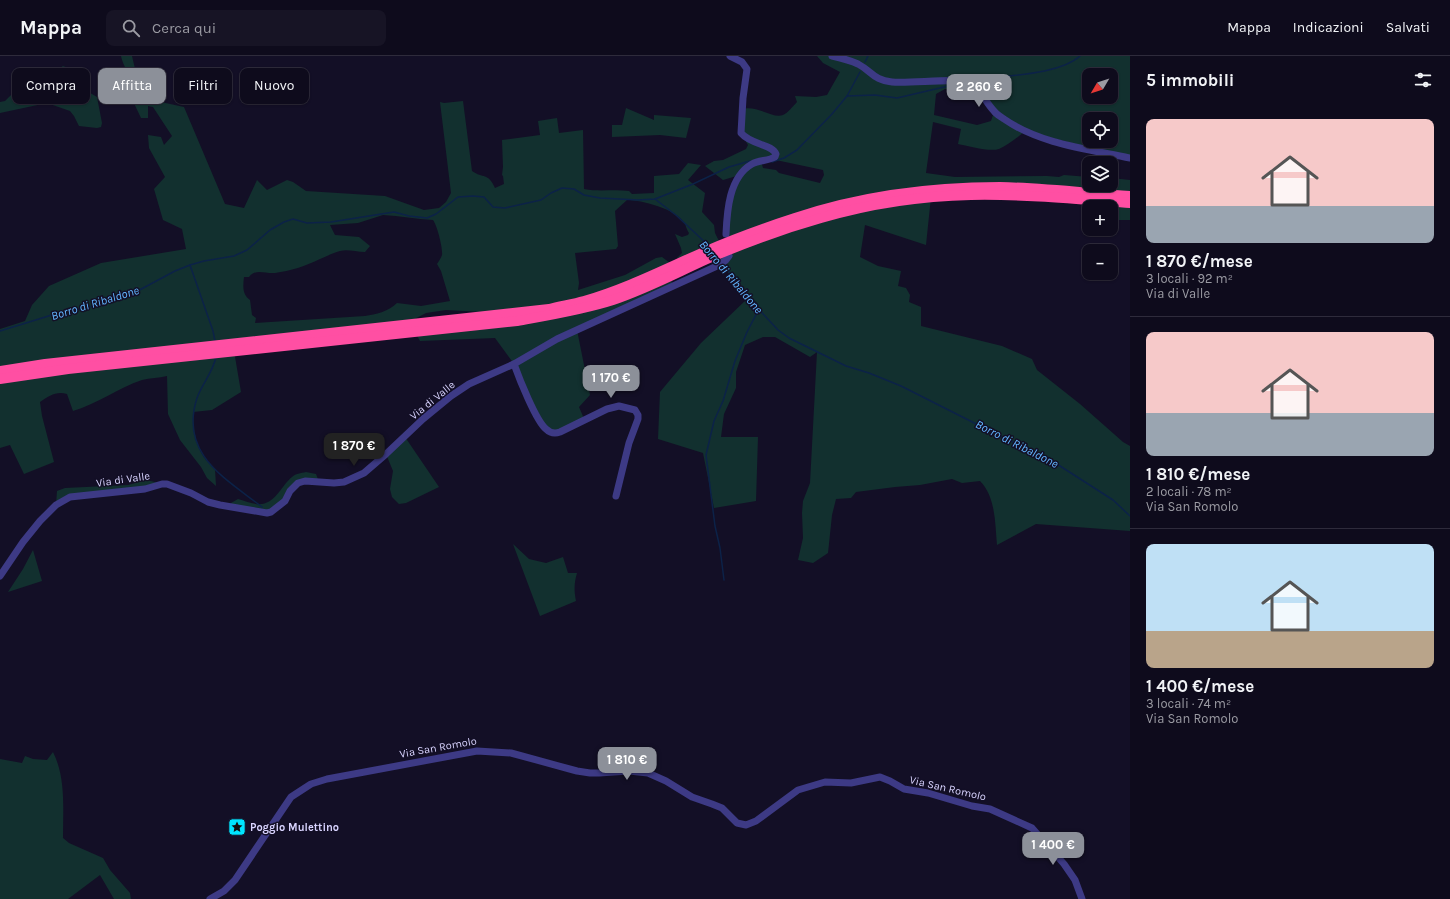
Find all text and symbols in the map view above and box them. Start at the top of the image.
search box [106,10,386,46]
text: Mappa [20,17,82,39]
icon: search [120,17,142,39]
text: Cerca qui [152,19,216,37]
text: Mappa [1227,19,1271,36]
text: Indicazioni [1293,19,1364,36]
text: Salvati [1386,19,1430,36]
chip: Compra [12,68,90,104]
chip: Affitta [98,68,166,104]
chip: Filtri [174,68,232,104]
chip: Nuovo [240,68,309,104]
north arrow [1082,68,1118,104]
map controls [1082,68,1118,280]
icon: filters [1412,69,1434,91]
text: 5 immobili [1146,70,1234,90]
pin: 2 260 € [942,74,1016,108]
text: 2 260 € [956,79,1002,94]
button: locate [1082,112,1118,148]
icon: home [1254,145,1326,217]
button: layers [1082,156,1118,192]
button: + [1082,200,1118,236]
water label: Borro di Ribaldone [696,238,766,317]
button: − [1082,244,1118,280]
text: 1 870 €/mese [1146,251,1253,271]
text: 3 locali · 92 m² [1146,271,1233,286]
water label: Borro di Ribaldone [49,283,141,323]
text: Via di Valle [1146,286,1210,301]
icon: home [1254,358,1326,430]
pin: 1 170 € [574,365,648,399]
text: 1 170 € [592,370,630,385]
street label: Via di Valle [407,378,458,423]
water label: Borro di Ribaldone [973,417,1061,471]
pin: 1 870 € [317,433,391,467]
text: 1 870 € [333,438,375,453]
text: 1 810 €/mese [1146,464,1250,484]
street label: Via di Valle [95,469,151,490]
text: 2 locali · 78 m² [1146,484,1232,499]
text: Via San Romolo [1146,499,1238,514]
icon: home [1254,570,1326,642]
text: 1 400 €/mese [1146,676,1254,696]
text: 3 locali · 74 m² [1146,696,1231,711]
text: Via San Romolo [1146,711,1238,726]
street label: Via San Romolo [398,734,478,761]
pin: 1 810 € [590,747,664,781]
text: 1 810 € [607,752,647,767]
street label: Via San Romolo [908,773,987,804]
place icon: Poggio Mulettino [227,817,247,837]
place label: Poggio Mulettino [250,821,339,834]
pin: 1 400 € [1016,832,1090,866]
text: 1 400 € [1031,837,1075,852]

